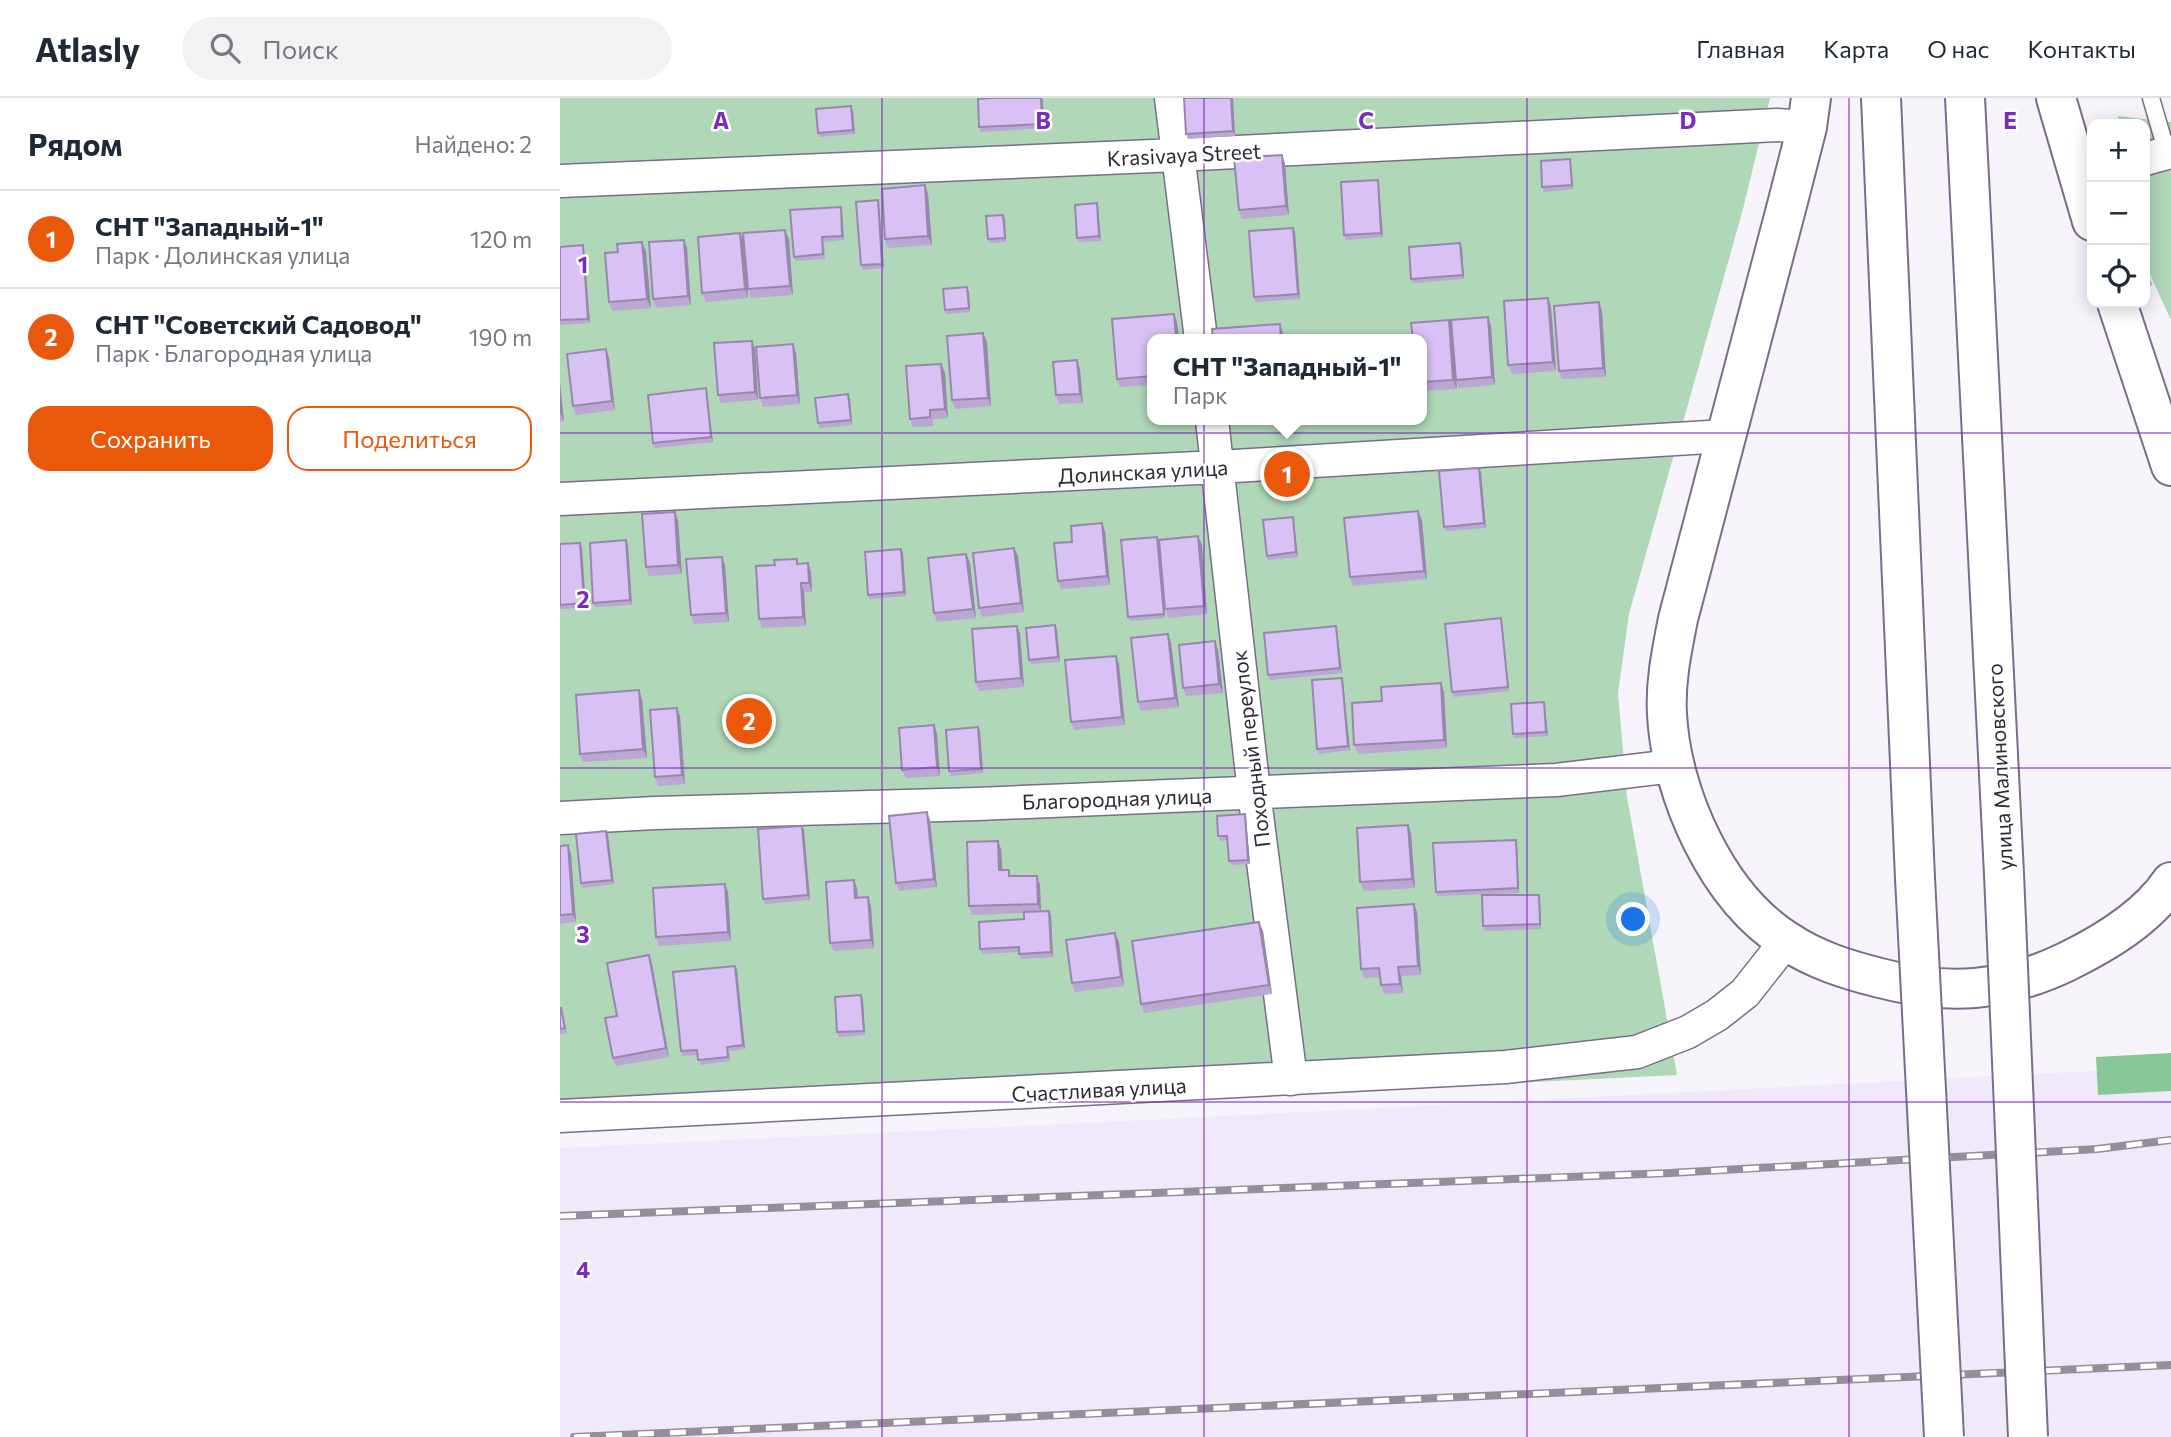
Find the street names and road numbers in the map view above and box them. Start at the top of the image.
street label: Krasivaya Street [1106,137,1262,171]
street label: Долинская улица [1057,454,1229,488]
street label: Походный переулок [1225,649,1275,849]
street label: улица Малиновского [1981,663,2017,871]
street label: Благородная улица [1022,782,1212,814]
street label: Счастливая улица [1011,1072,1187,1106]

